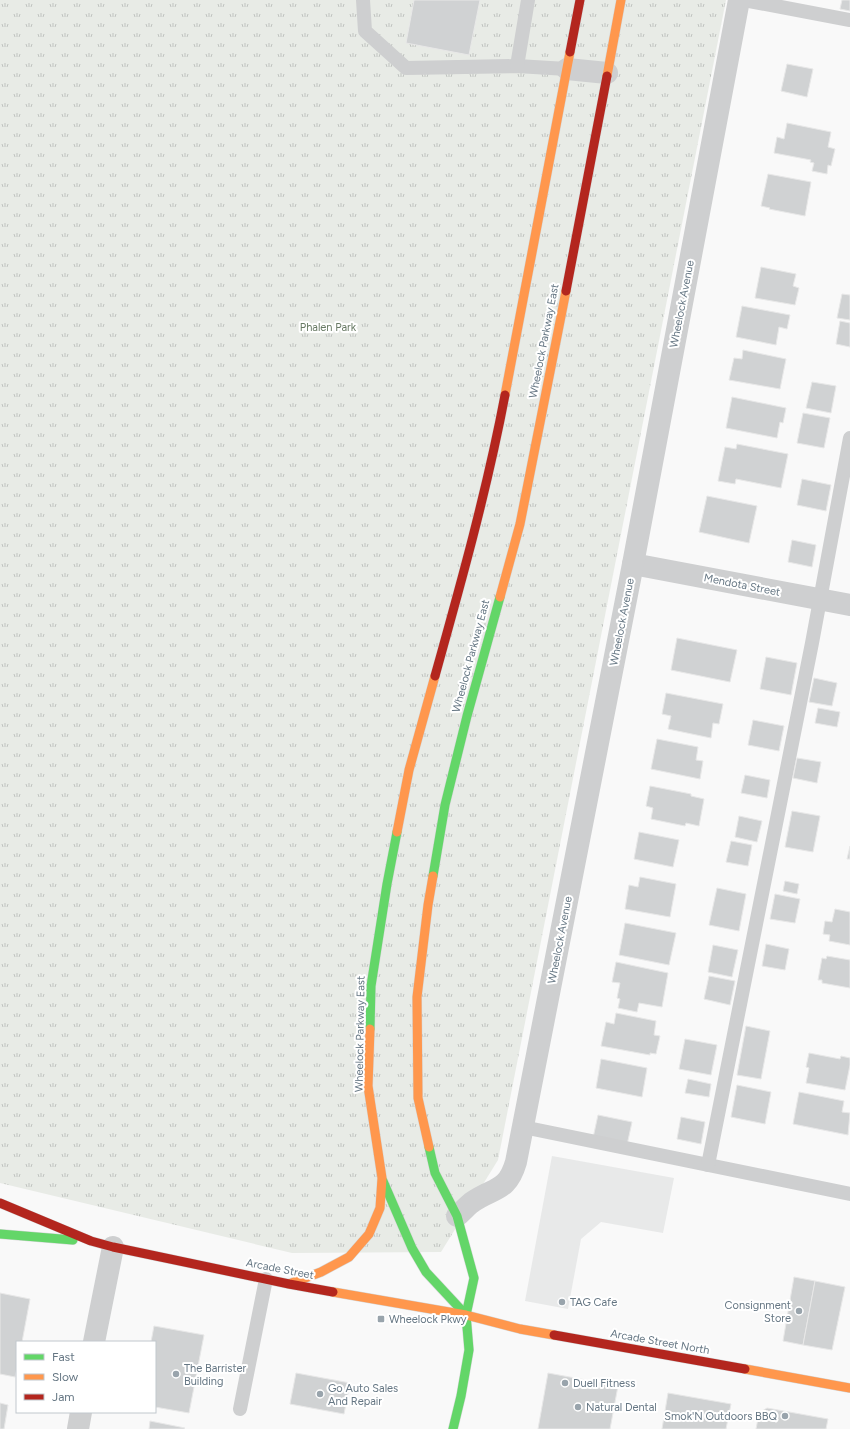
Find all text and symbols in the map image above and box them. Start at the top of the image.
street label: Wheelock Avenue [667,259,697,349]
street label: Wheelock Parkway East [527,283,561,399]
park label: Phalen Park [300,321,357,334]
street label: Mendota Street [703,571,781,599]
street label: Wheelock Avenue [607,577,637,667]
street label: Wheelock Parkway East [450,598,492,714]
street label: Wheelock Avenue [545,895,575,985]
street label: Wheelock Parkway East [352,976,368,1092]
street label: Arcade Street [245,1256,315,1282]
place label: TAG Cafe [570,1296,617,1309]
marker: TAG Cafe [557,1297,567,1307]
place label: Consignment Store [725,1299,791,1325]
marker: Consignment Store [794,1306,804,1316]
place label: Wheelock Pkwy [389,1313,467,1326]
marker: Wheelock Pkwy [376,1314,386,1324]
street label: Arcade Street North [609,1327,711,1357]
legend [16,1341,156,1413]
text: Fast [52,1350,75,1364]
place label: The Barrister Building [184,1362,247,1388]
marker: The Barrister Building [171,1369,181,1379]
text: Slow [52,1370,79,1384]
place label: Duell Fitness [573,1377,635,1390]
marker: Duell Fitness [560,1378,570,1388]
place label: Go Auto Sales And Repair [328,1382,398,1408]
marker: Go Auto Sales And Repair [315,1389,325,1399]
text: Jam [52,1390,75,1404]
place label: Natural Dental [586,1401,657,1414]
marker: Natural Dental [573,1402,583,1412]
place label: Smok'N Outdoors BBQ [664,1410,777,1423]
marker: Smok'N Outdoors BBQ [780,1411,790,1421]

